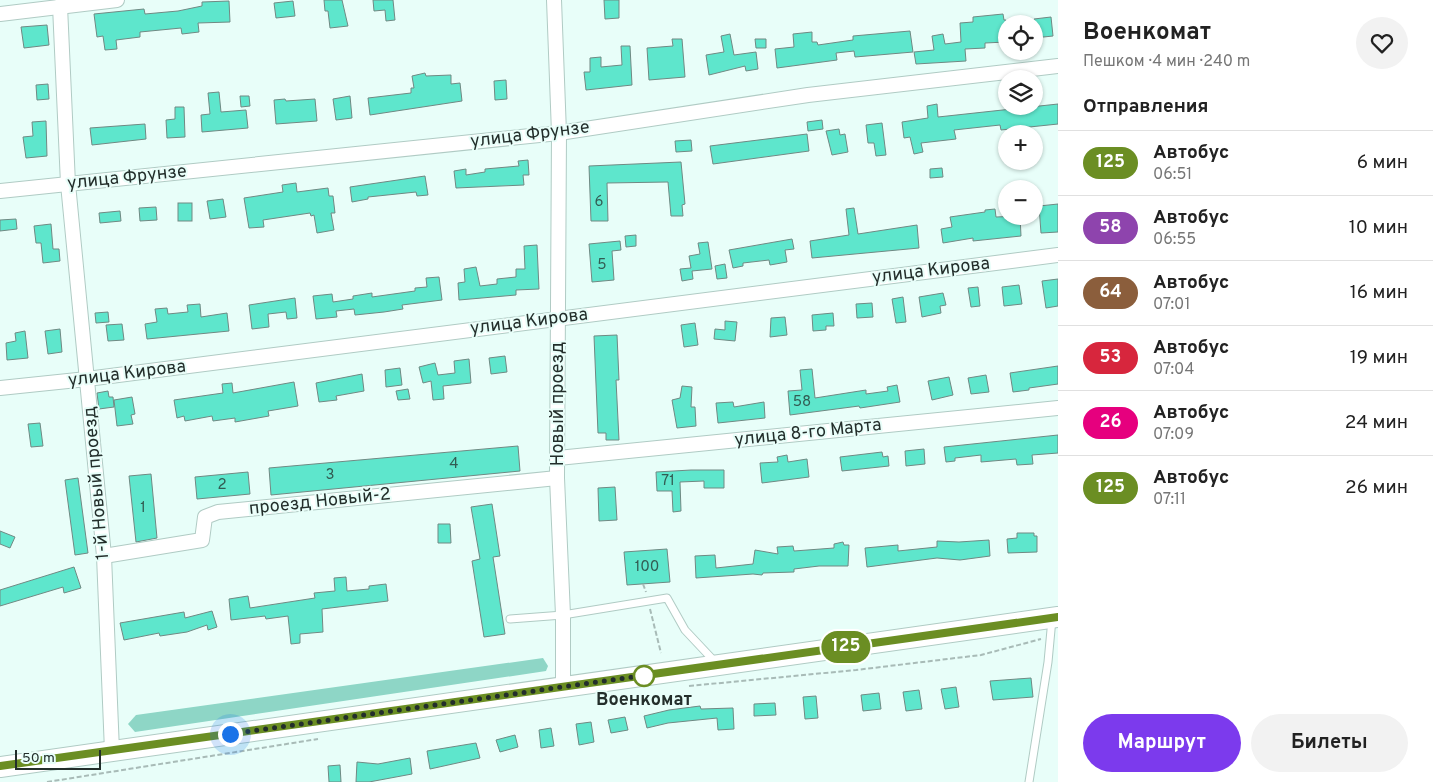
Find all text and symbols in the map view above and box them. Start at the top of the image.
map controls [998,15,1043,225]
button: locate [998,15,1043,60]
button: heart [1356,17,1408,69]
text: Военкомат [1083,18,1211,48]
text: Пешком · 4 мин · 240 m [1083,52,1250,72]
button: layers [998,70,1043,115]
text: Отправления [1083,95,1209,119]
street label: улица Фрунзе [469,116,591,154]
button: + [998,125,1043,170]
text: Автобус [1153,141,1229,165]
text: 125 [1096,151,1125,174]
text: 6 мин [1357,151,1408,175]
street label: улица Фрунзе [66,160,188,196]
text: 06:51 [1153,165,1192,185]
button: − [998,180,1043,225]
house number: 6 [595,193,604,212]
text: Автобус [1153,206,1229,230]
text: 58 [1099,216,1122,239]
text: 10 мин [1349,216,1408,240]
text: 06:55 [1153,230,1196,250]
street label: улица Кирова [871,252,991,290]
house number: 5 [597,256,607,275]
text: Автобус [1153,271,1229,295]
text: 64 [1099,281,1122,304]
text: 16 мин [1350,281,1408,305]
text: 07:01 [1153,295,1190,315]
street label: улица Кирова [469,303,589,341]
text: Автобус [1153,336,1229,360]
street label: Новый проезд [547,342,570,466]
text: 53 [1100,346,1121,369]
text: 19 мин [1350,346,1408,370]
street label: улица Кирова [67,355,187,393]
text: 07:04 [1153,360,1194,380]
house number: 58 [793,393,811,412]
text: Автобус [1153,401,1229,425]
street label: 1-й Новый проезд [79,405,115,561]
text: 26 [1099,411,1122,434]
text: 24 мин [1345,411,1408,435]
street label: улица 8-го Марта [733,414,883,452]
text: 07:09 [1153,425,1194,445]
house number: 4 [449,455,459,474]
house number: 3 [325,466,335,485]
text: Автобус [1153,466,1229,490]
house number: 71 [661,472,675,491]
house number: 2 [217,476,227,495]
text: 125 [1096,476,1125,499]
text: 26 мин [1345,476,1408,500]
street label: проезд Новый-2 [248,483,392,521]
text: 07:11 [1153,490,1186,510]
house number: 1 [140,499,146,518]
house number: 100 [635,558,659,577]
line badge: 125 [817,631,875,663]
text: 125 [831,635,861,658]
marker: Военкомат [633,665,655,687]
place label: Военкомат [596,689,693,712]
button: Маршрут [1083,714,1241,772]
button: Билеты [1251,714,1408,772]
your location [218,722,243,747]
scale bar [15,747,101,770]
text: 50 m [22,750,55,767]

